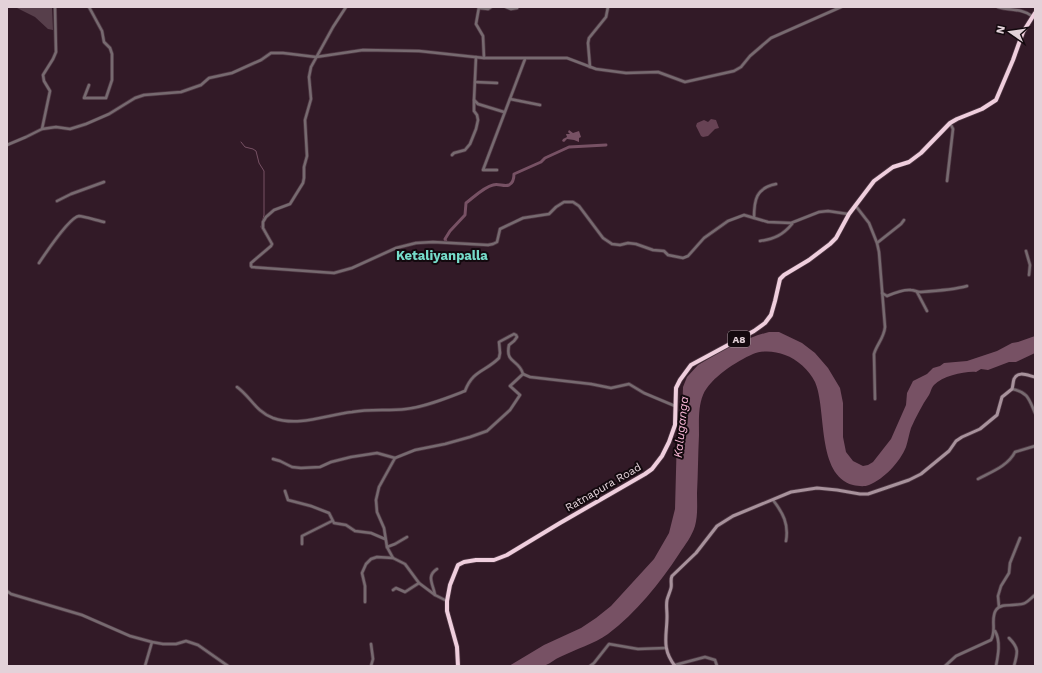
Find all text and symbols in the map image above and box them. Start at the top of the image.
north arrow [990,12,1030,52]
text: N [993,24,1008,35]
district label: Ketaliyanpalla [396,248,488,263]
road number: A8 [728,331,750,347]
water label: Kaluganga [671,395,691,459]
street label: Ratnapura Road [563,460,644,514]

